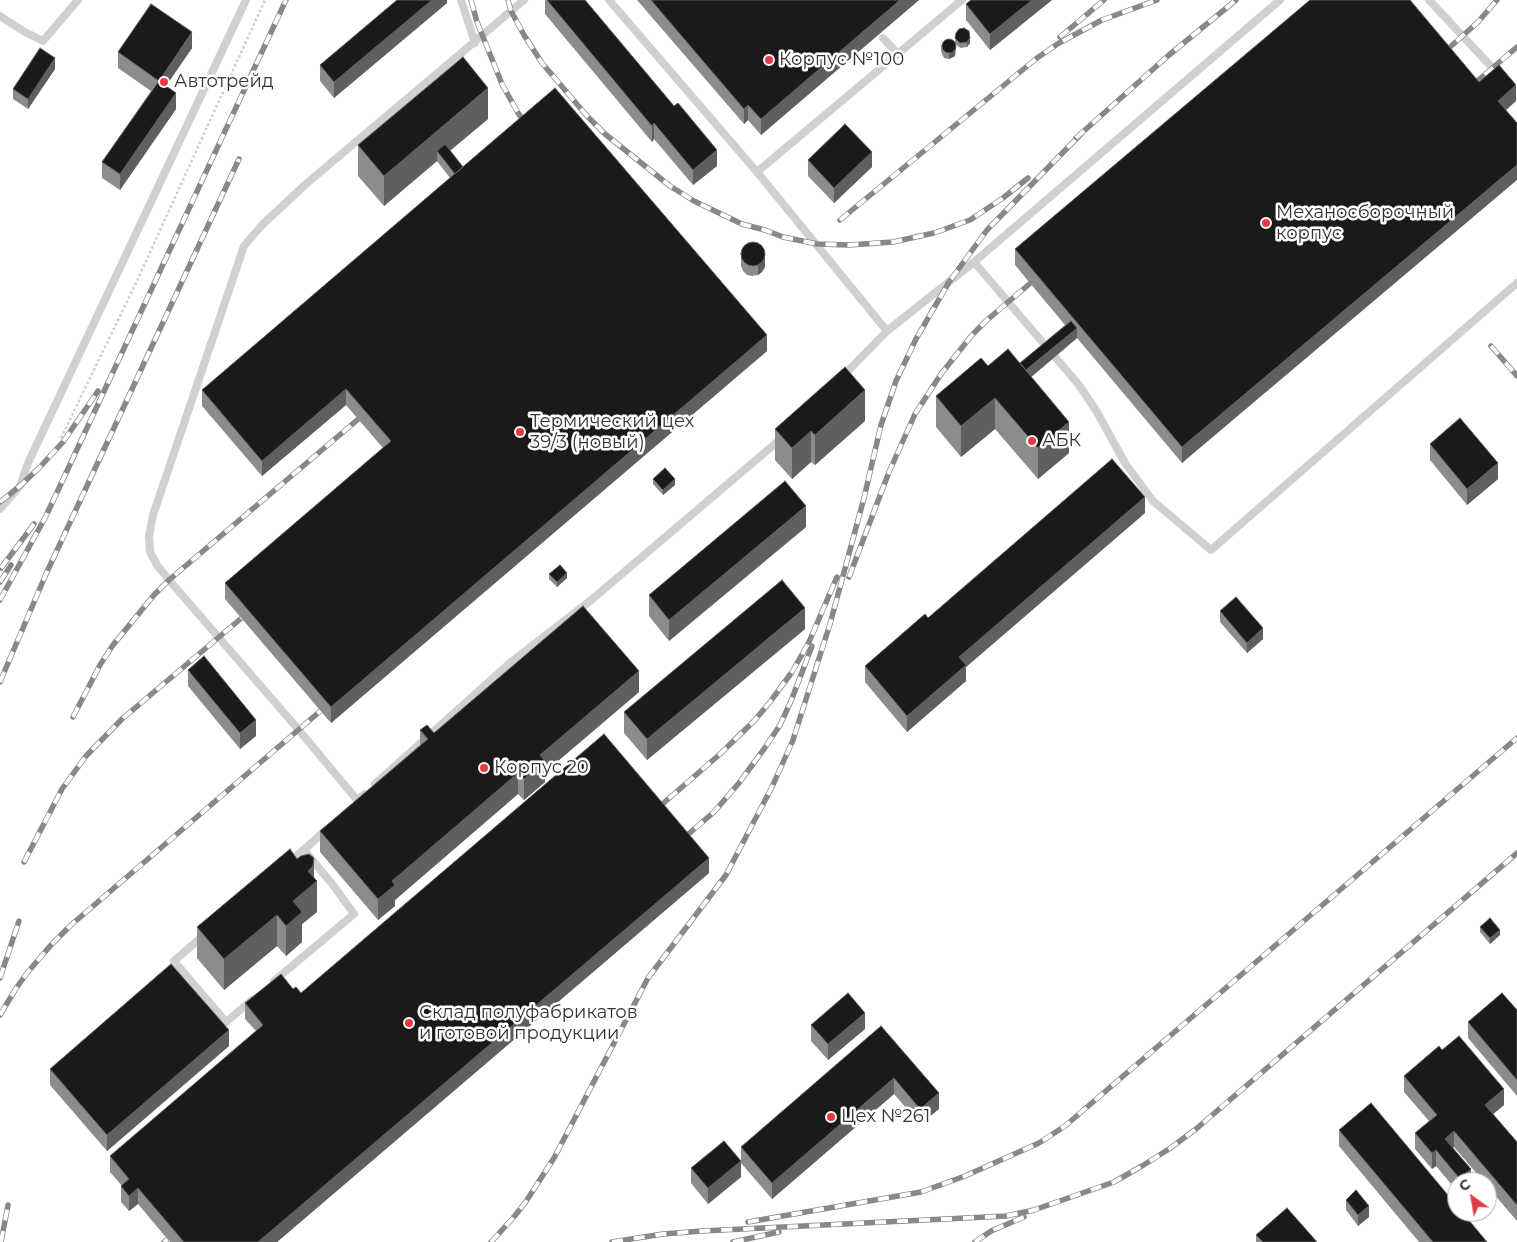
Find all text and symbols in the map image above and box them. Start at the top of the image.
place label: Корпус №100 [779,49,904,71]
marker: Корпус №100 [763,54,775,66]
place label: Автотрейд [174,71,274,93]
marker: Автотрейд [158,76,170,88]
place label: Механосборочный корпус [1276,202,1454,244]
marker: Механосборочный корпус [1260,217,1272,229]
place label: Термический цех 39/3 (новый) [530,411,694,454]
marker: Термический цех 39/3 (новый) [514,426,526,438]
place label: АБК [1042,430,1081,452]
marker: АБК [1026,435,1038,447]
place label: Корпус 20 [494,757,589,779]
marker: Корпус 20 [478,762,490,774]
place label: Склад полуфабрикатов и готовой продукции [419,1002,638,1044]
marker: Склад полуфабрикатов и готовой продукции [403,1017,415,1029]
place label: Цех №261 [841,1106,930,1128]
marker: Цех №261 [825,1111,837,1123]
north arrow [1447,1172,1497,1222]
text: С [1455,1175,1474,1195]

